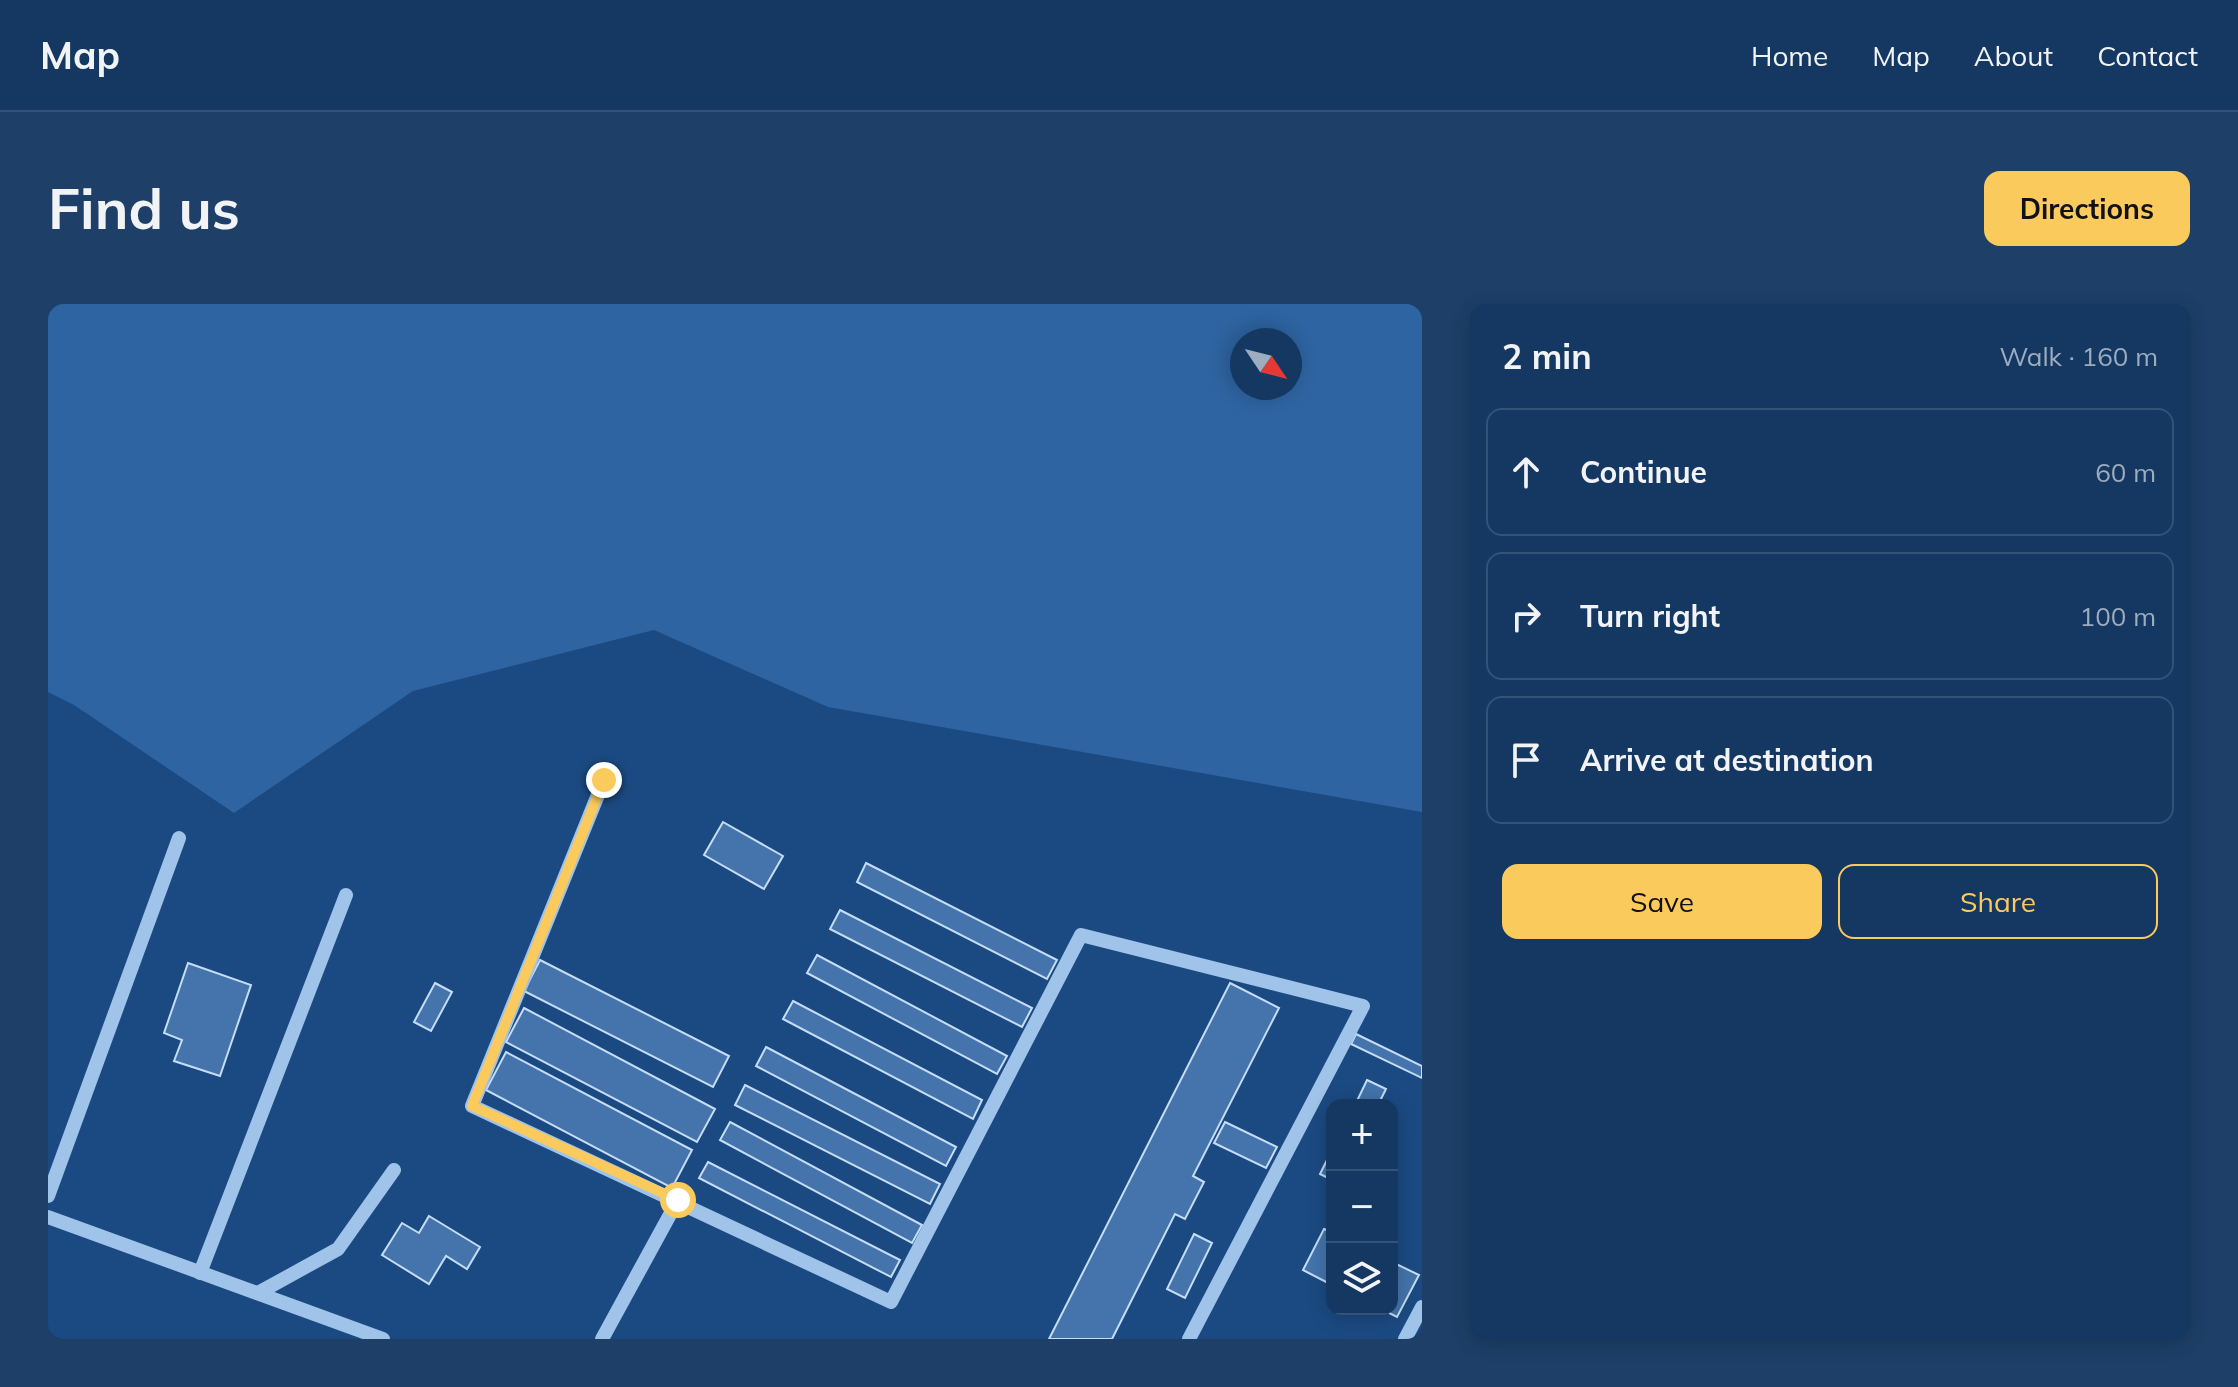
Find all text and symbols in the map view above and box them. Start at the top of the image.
text: Map [40,31,120,79]
text: Home [1751,38,1828,73]
text: Map [1872,38,1930,73]
text: About [1974,38,2053,73]
text: Contact [2097,38,2198,73]
button: Directions [1984,171,2190,246]
text: Find us [48,173,240,243]
north arrow [1230,328,1302,400]
text: 2 min [1502,335,1592,378]
text: Walk · 160 m [1999,340,2158,373]
icon: ahead [1504,450,1548,494]
text: Continue [1580,453,1707,491]
text: 60 m [2095,456,2156,489]
icon: right [1504,594,1548,638]
text: Turn right [1580,597,1720,635]
text: 100 m [2080,600,2156,633]
icon: arrive [1504,738,1548,782]
text: Arrive at destination [1580,741,1874,779]
route end [586,762,622,798]
button: Save [1502,864,1822,939]
button: Share [1838,864,2158,939]
map controls [1326,1099,1398,1315]
button: + [1326,1099,1398,1171]
button: − [1326,1171,1398,1243]
route start [660,1182,696,1218]
button: layers [1326,1243,1398,1315]

